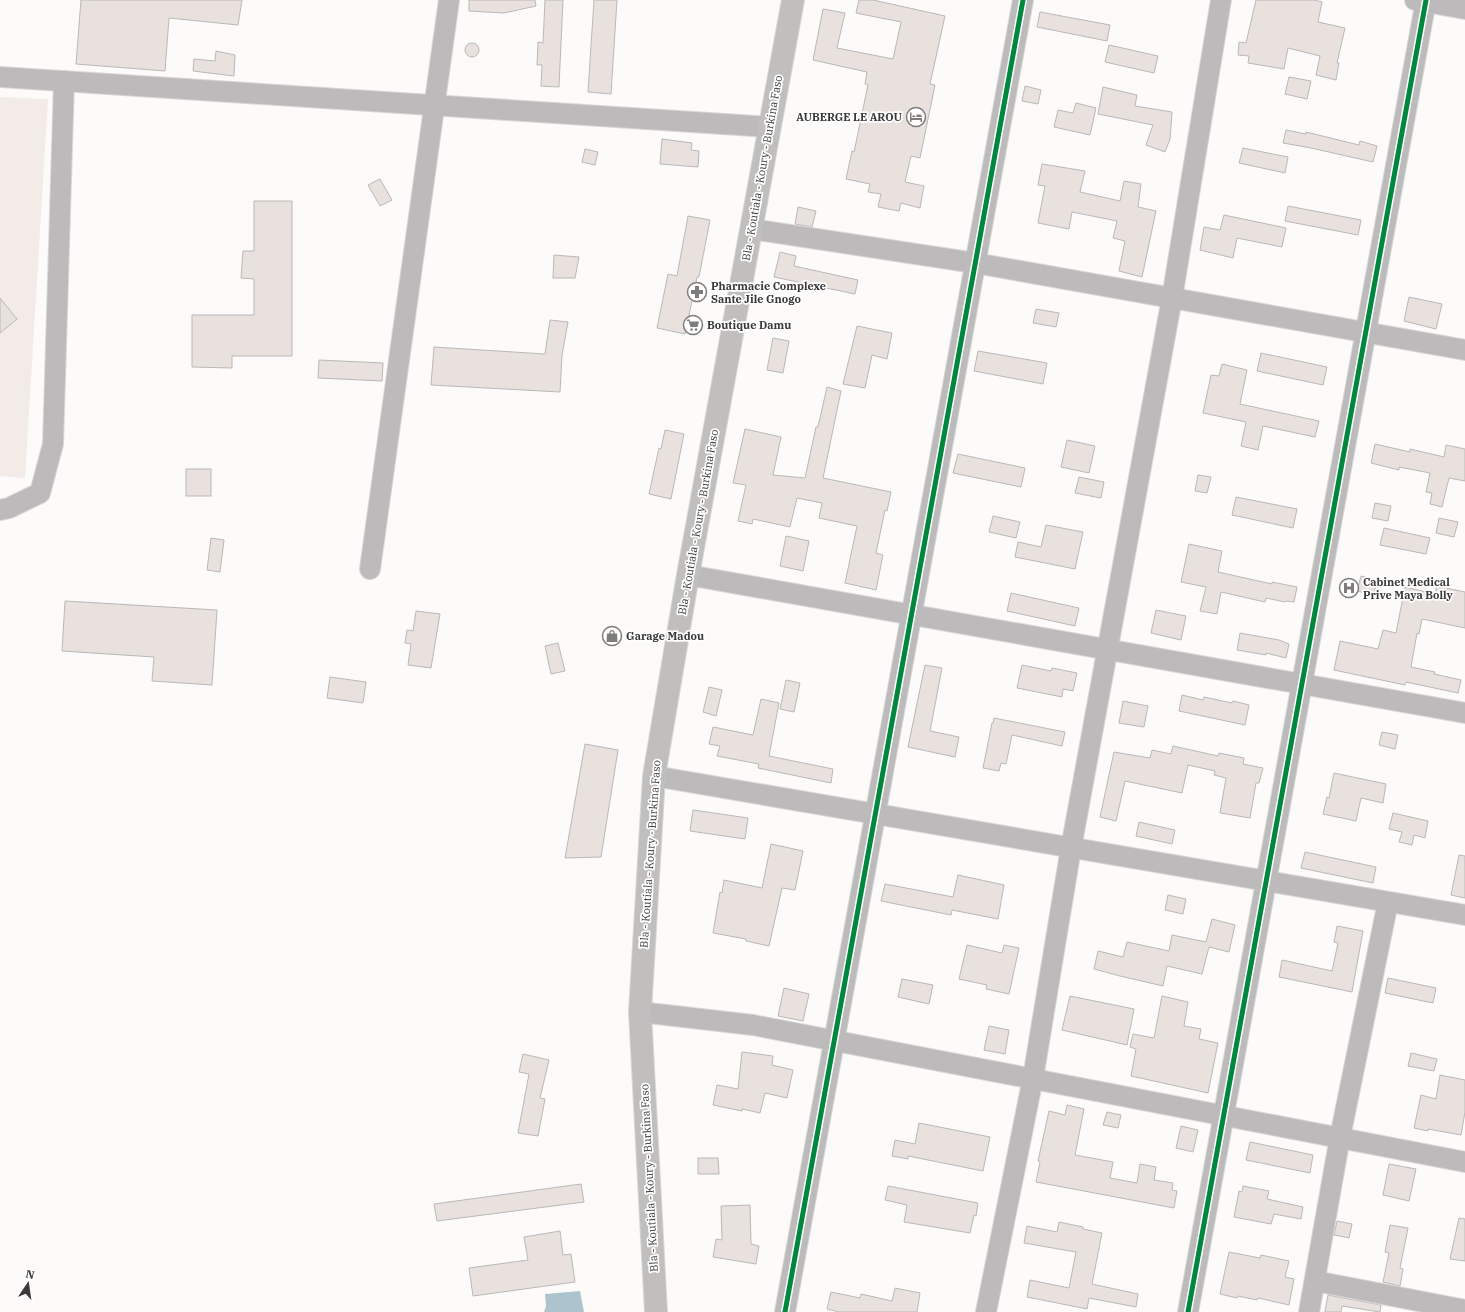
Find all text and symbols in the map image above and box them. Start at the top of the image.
street label: Bla - Koutiala - Koury - Burkina Faso [739,74,785,262]
hotel icon: AUBERGE LE AROU [905,106,927,128]
place label: AUBERGE LE AROU [796,110,903,124]
place label: Pharmacie Complexe Sante Jile Gnogo [711,279,826,306]
pharmacy icon: Pharmacie Complexe Sante Jile Gnogo [686,281,708,303]
supermarket icon: Boutique Damu [682,314,704,336]
place label: Boutique Damu [707,318,791,332]
street label: Bla - Koutiala - Koury - Burkina Faso [675,428,721,616]
place label: Cabinet Medical Prive Maya Bolly [1363,575,1454,602]
hospital icon: Cabinet Medical Prive Maya Bolly [1338,577,1360,599]
shop icon: Garage Madou [601,625,623,647]
place label: Garage Madou [626,629,704,643]
street label: Bla - Koutiala - Koury - Burkina Faso [636,760,664,948]
street label: Bla - Koutiala - Koury - Burkina Faso [637,1084,661,1272]
north arrow [8,1264,48,1304]
text: N [24,1266,36,1282]

